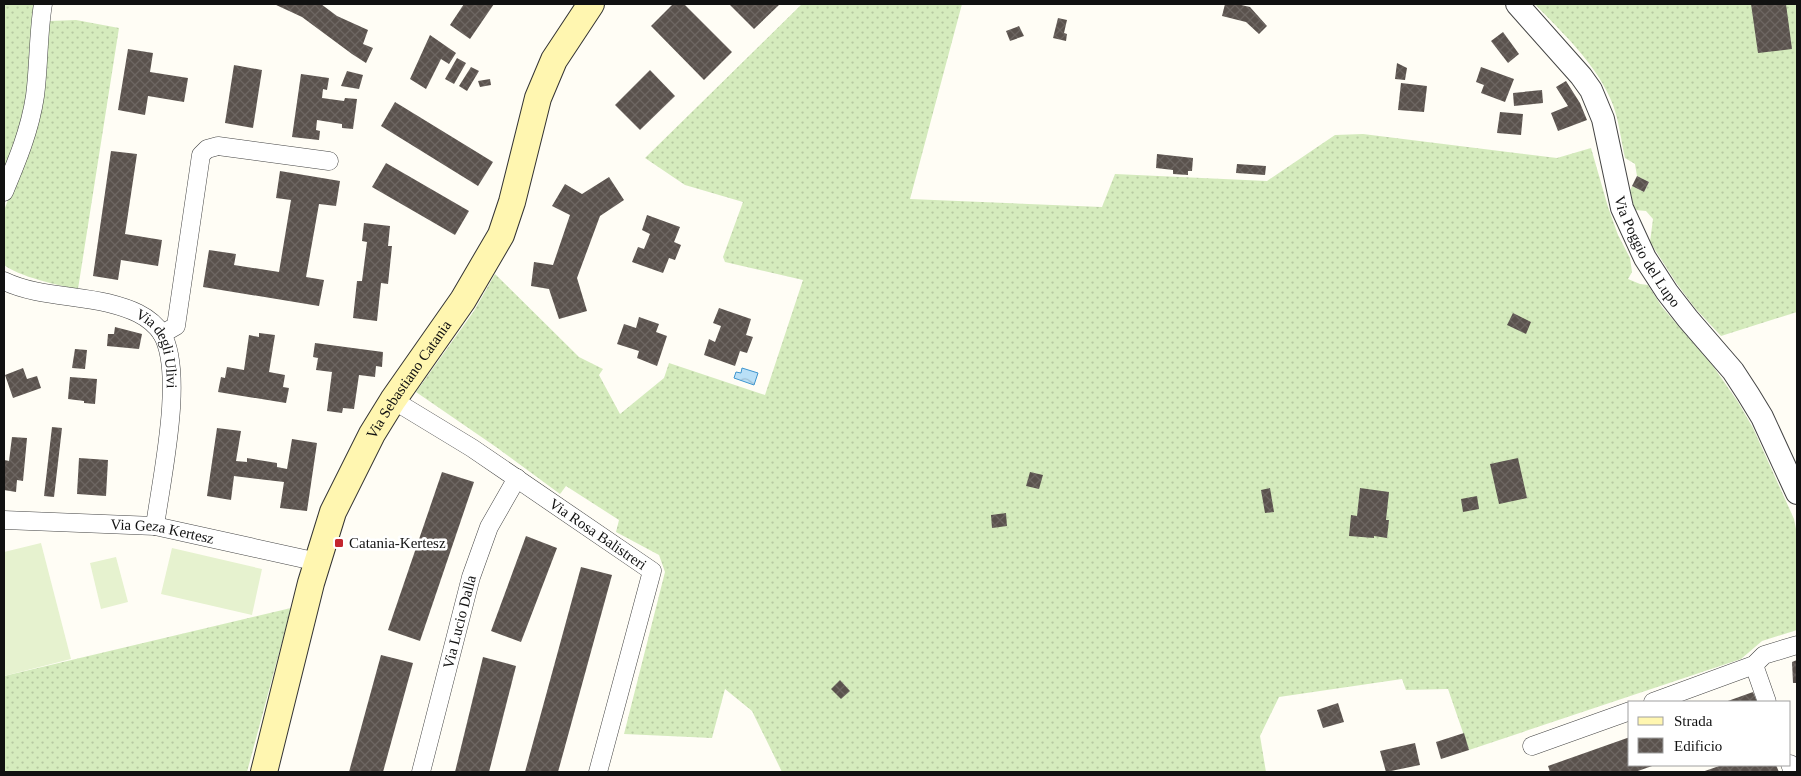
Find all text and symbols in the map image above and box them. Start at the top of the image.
street label: Via Poggio del Lupo [1612,194,1684,310]
street label: Via degli Ulivi [133,306,180,388]
street label: Via Sebastiano Catania [363,317,454,442]
street label: Via Rosa Balistreri [546,495,650,573]
street label: Via Geza Kertesz [110,516,216,547]
place label: Catania-Kertesz [349,535,446,551]
marker: Catania-Kertesz [333,537,345,549]
street label: Via Lucio Dalla [440,573,479,670]
legend [1628,701,1791,766]
text: Strada [1674,713,1713,729]
text: Edificio [1674,738,1722,754]

